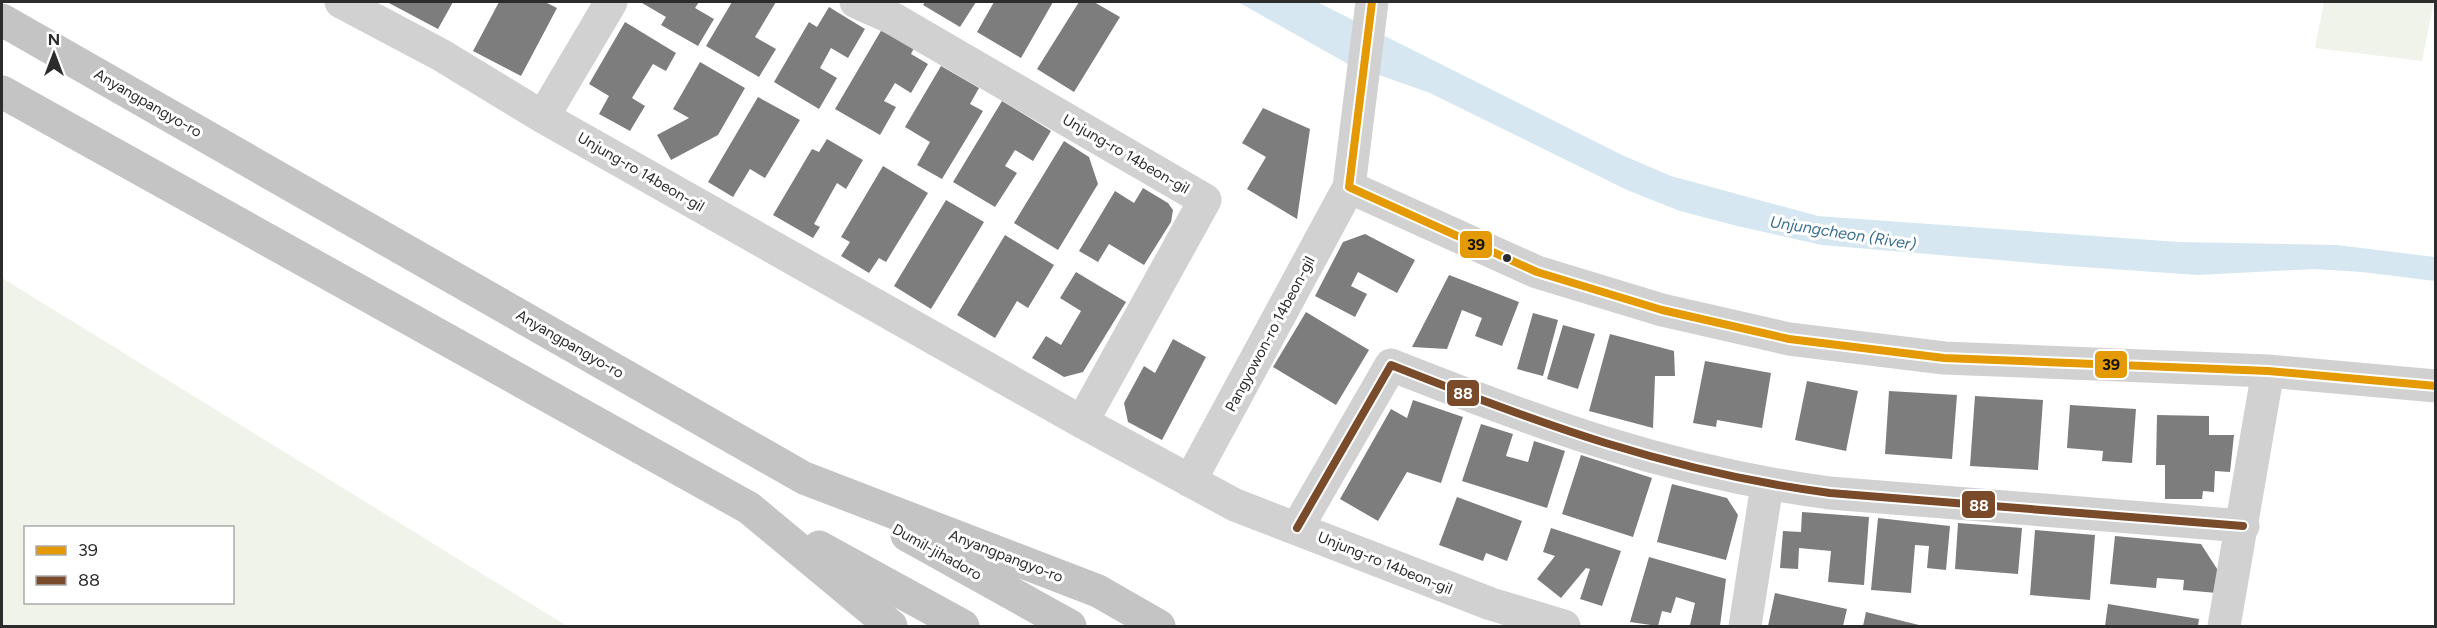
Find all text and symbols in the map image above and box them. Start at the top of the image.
north arrow [24,24,84,84]
text: N [48,30,60,49]
street label: Anyangpangyo-ro [91,65,205,141]
street label: Unjung-ro 14beon-gil [1059,110,1193,198]
street label: Unjung-ro 14beon-gil [574,128,708,216]
water label: Unjungcheon (River) [1769,212,1918,254]
line badge: 39 [1459,230,1493,259]
text: 39 [1467,235,1485,254]
unlabelled marker [1501,252,1513,264]
street label: Pangyowon-ro 14beon-gil [1221,253,1319,415]
street label: Anyangpangyo-ro [513,306,627,382]
line badge: 39 [2094,350,2128,379]
text: 39 [2102,355,2120,374]
line badge: 88 [1446,379,1480,407]
text: 88 [1453,384,1473,403]
line badge: 88 [1961,490,1996,519]
text: 88 [1969,496,1989,515]
street label: Dumil-jihadoro [889,520,985,584]
legend [24,526,234,604]
street label: Anyangpangyo-ro [946,526,1066,586]
street label: Unjung-ro 14beon-gil [1315,528,1455,598]
text: 39 [78,539,98,561]
text: 88 [78,569,100,591]

